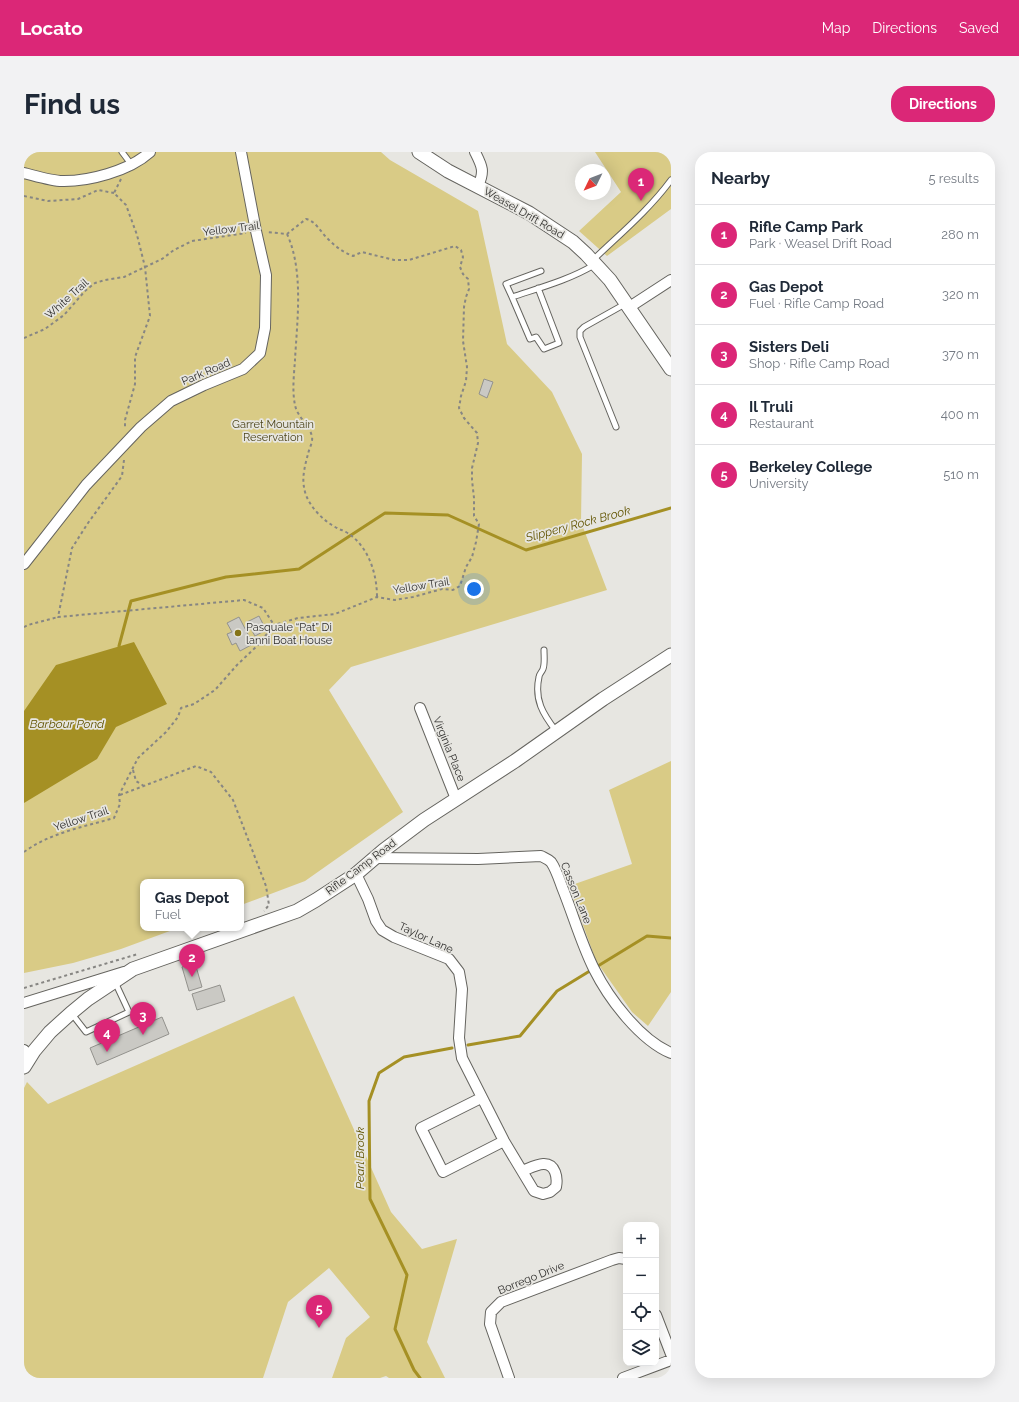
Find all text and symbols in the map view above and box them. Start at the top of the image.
text: Locato [20,17,83,39]
text: Map [822,20,850,36]
text: Directions [872,20,937,36]
text: Saved [959,20,999,36]
button: Directions [891,86,995,122]
text: Find us [24,88,120,121]
north arrow [575,164,611,200]
pin: 1 [628,168,654,201]
text: Nearby [711,168,770,188]
text: 5 results [928,171,979,186]
street label: Weasel Drift Road [481,185,567,241]
text: Rifle Camp Park [749,218,863,236]
street label: Yellow Trail [202,219,260,239]
text: 1 [721,227,727,242]
text: 280 m [941,227,979,242]
text: Park · Weasel Drift Road [749,236,892,251]
street label: White Trail [43,276,91,322]
text: Gas Depot [749,278,823,296]
text: 2 [720,287,728,302]
text: 320 m [942,287,979,302]
text: Fuel · Rifle Camp Road [749,296,884,311]
text: Sisters Deli [749,338,829,356]
text: 3 [720,347,728,362]
text: 370 m [942,347,979,362]
street label: Park Road [180,356,232,388]
text: Shop · Rifle Camp Road [749,356,890,371]
text: Il Truli [749,398,793,416]
text: 4 [720,407,728,422]
text: 400 m [941,407,979,422]
text: Restaurant [749,416,814,431]
park label: Garret Mountain Reservation [232,418,314,444]
text: Berkeley College [749,458,872,476]
text: 5 [720,467,728,482]
text: 510 m [943,467,979,482]
text: University [749,476,809,491]
water label: Slippery Rock Brook [523,503,632,545]
street label: Yellow Trail [392,575,450,597]
your location [464,579,484,599]
place label: Pasquale “Pat” Di lanni Boat House [246,621,333,647]
marker: Pasquale “Pat” Di lanni Boat House [233,628,243,638]
street label: Virginia Place [430,715,468,784]
water label: Barbour Pond [30,717,105,731]
street label: Yellow Trail [52,804,110,834]
street label: Rifle Camp Road [323,836,399,898]
street label: Casson Lane [558,860,594,926]
popup [140,879,244,931]
text: Gas Depot [155,889,229,907]
text: Fuel [155,907,181,922]
street label: Taylor Lane [397,920,456,956]
pin: 2 [179,944,205,977]
pin: 3 [130,1002,156,1035]
pin: 4 [94,1019,120,1052]
water label: Pearl Brook [353,1126,367,1189]
map controls [623,1222,659,1366]
button: + [623,1222,659,1258]
button: − [623,1258,659,1294]
street label: Borrego Drive [496,1259,567,1297]
button: locate [623,1294,659,1330]
pin: 5 [306,1295,332,1328]
button: layers [623,1330,659,1366]

